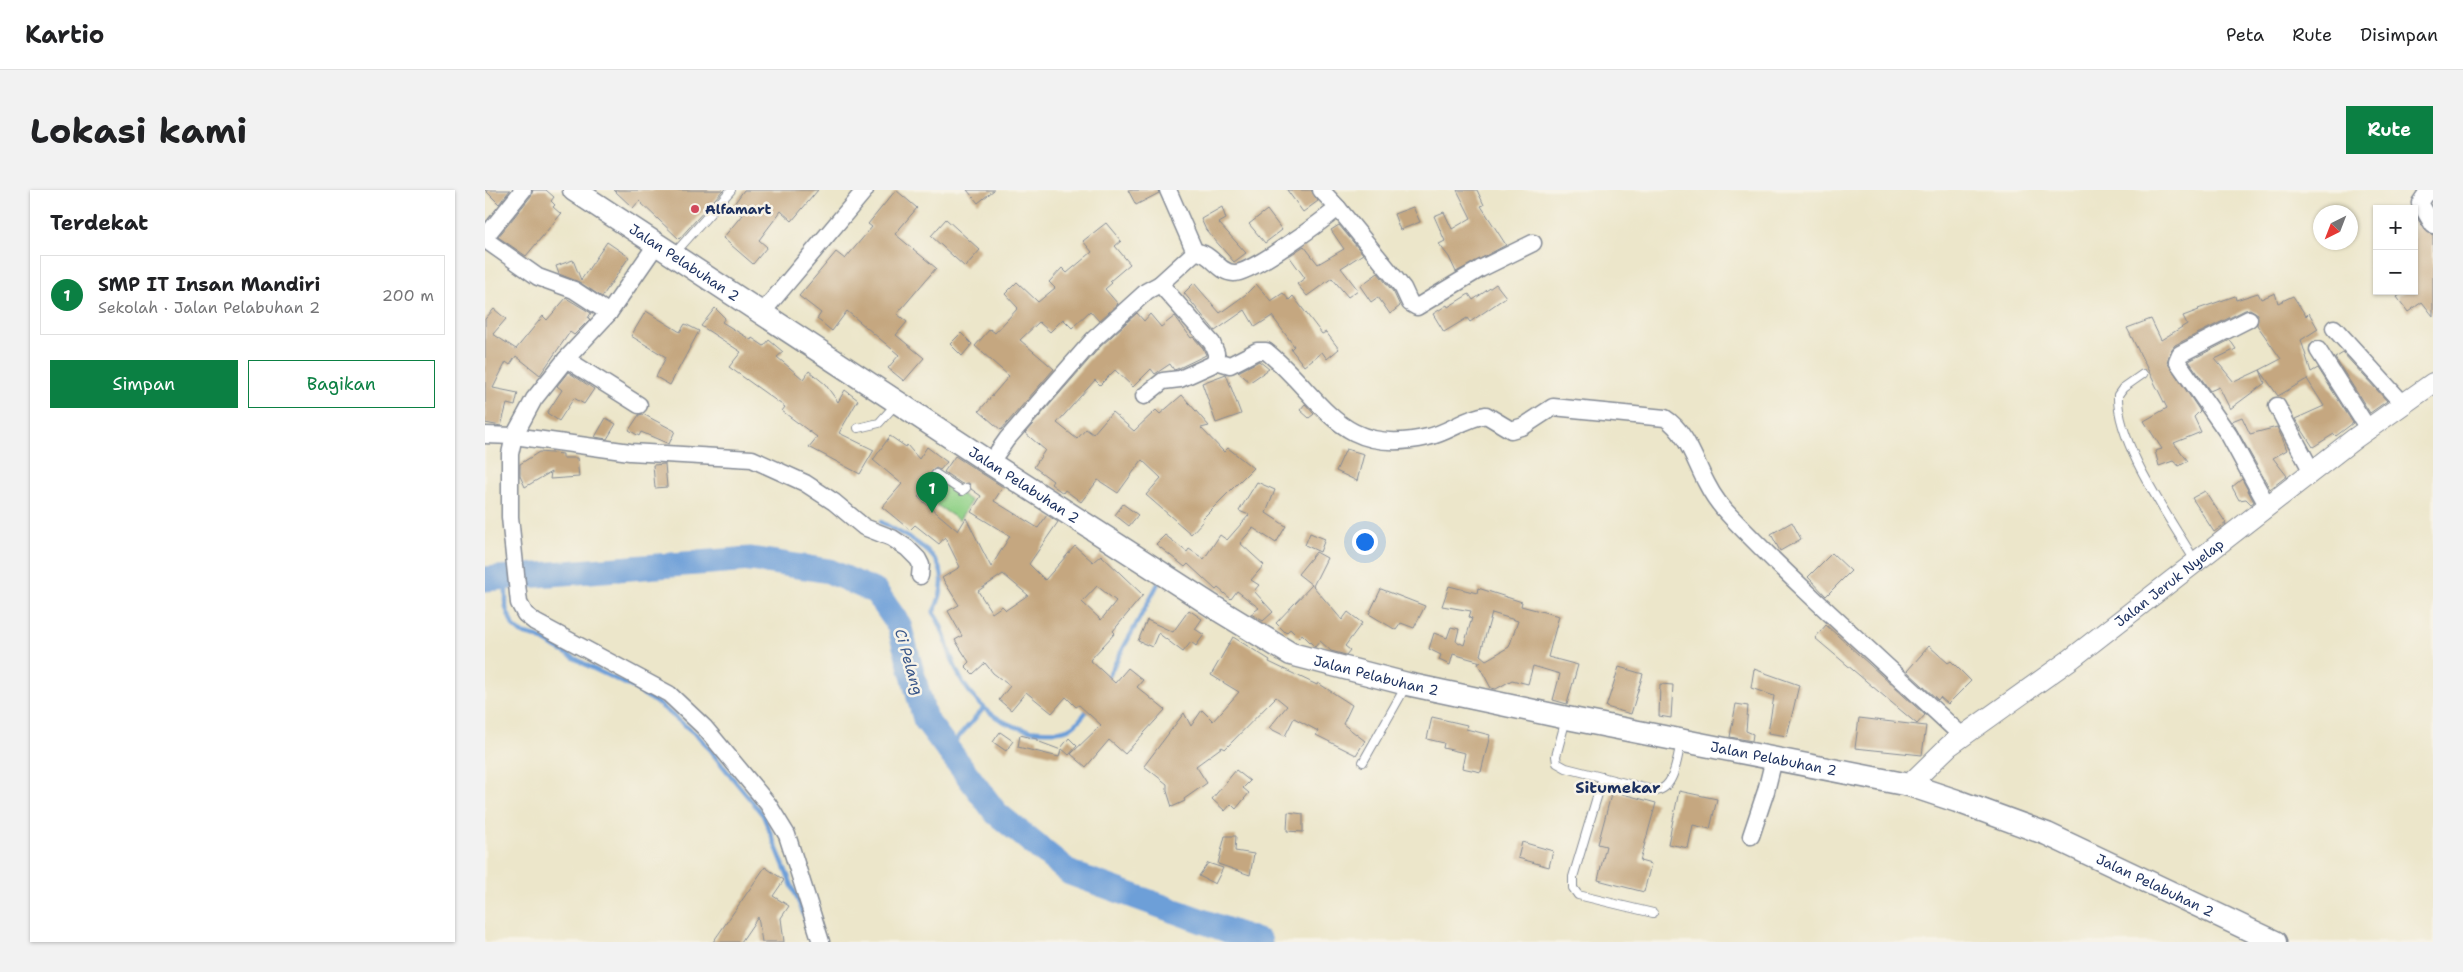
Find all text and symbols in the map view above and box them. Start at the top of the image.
text: Kartio [25,19,104,51]
text: Peta [2226,23,2264,47]
text: Rute [2292,23,2332,47]
text: Disimpan [2360,23,2438,47]
button: Rute [2346,106,2433,154]
text: Lokasi kami [30,107,247,154]
place label: Alfamart [705,200,772,218]
marker: Alfamart [689,203,701,215]
north arrow [2313,205,2358,250]
map controls [2373,205,2418,295]
button: + [2373,205,2418,250]
text: Terdekat [50,209,148,237]
street label: Jalan Pelabuhan 2 [626,220,743,305]
button: − [2373,250,2418,295]
text: SMP IT Insan Mandiri [98,272,320,297]
text: 1 [63,285,71,306]
text: 200 m [382,285,434,306]
text: Sekolah · Jalan Pelabuhan 2 [98,297,320,318]
button: Simpan [50,360,238,408]
button: Bagikan [248,360,435,408]
street label: Jalan Pelabuhan 2 [965,442,1083,527]
pin: 1 [916,472,948,513]
your location [1352,529,1378,555]
street label: Jalan Jeruk Nyelap [2111,535,2227,631]
water label: Ci Pelang [890,626,928,698]
street label: Jalan Pelabuhan 2 [1312,651,1440,699]
street label: Jalan Pelabuhan 2 [1709,737,1838,780]
district label: Situmekar [1575,777,1661,798]
street label: Jalan Pelabuhan 2 [2093,850,2217,921]

